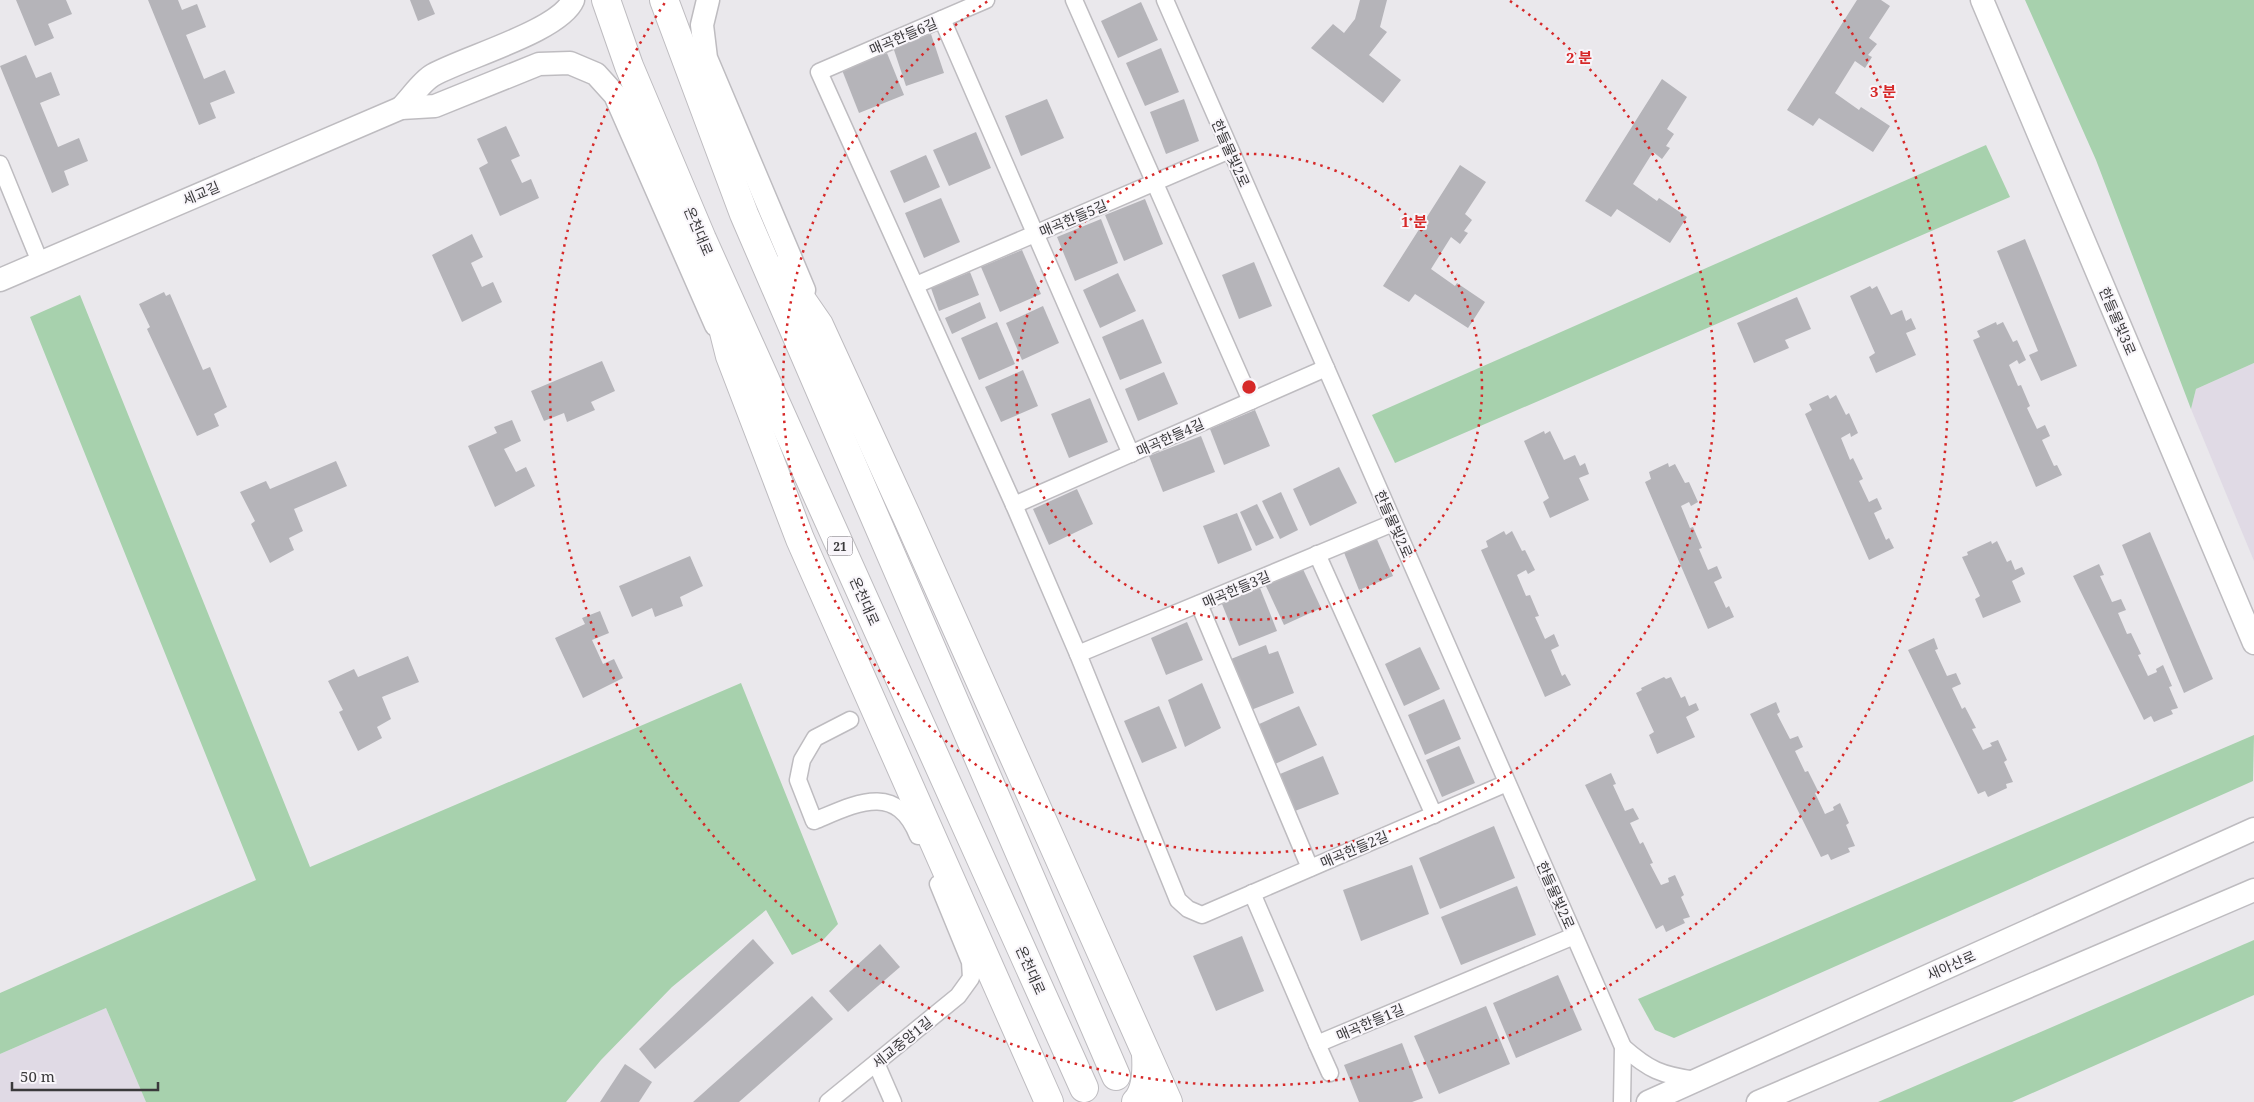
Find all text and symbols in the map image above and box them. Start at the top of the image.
street label: 매곡한들6길 [866,13,940,59]
text: 2 분 [1566,47,1592,67]
text: 3 분 [1870,81,1896,101]
street label: 한들물빛2로 [1208,116,1254,190]
street label: 세교길 [180,177,222,209]
street label: 매곡한들5길 [1036,195,1110,241]
street label: 온천대로 [680,204,718,259]
text: 1 분 [1401,211,1427,231]
street label: 한들물빛3로 [2095,284,2141,358]
centre of rings [1240,378,1258,396]
street label: 매곡한들4길 [1133,414,1207,460]
street label: 한들물빛2로 [1371,487,1417,561]
road number: 21 [828,536,852,556]
street label: 매곡한들3길 [1199,566,1273,612]
street label: 온천대로 [846,574,884,629]
street label: 매곡한들2길 [1317,826,1391,872]
street label: 한들물빛2로 [1533,858,1579,932]
street label: 온천대로 [1012,943,1050,998]
street label: 새아산로 [1924,946,1979,984]
street label: 매곡한들1길 [1333,999,1407,1045]
street label: 세교중앙1길 [868,1012,936,1072]
scale bar [12,1060,159,1092]
text: 50 m [20,1066,55,1086]

